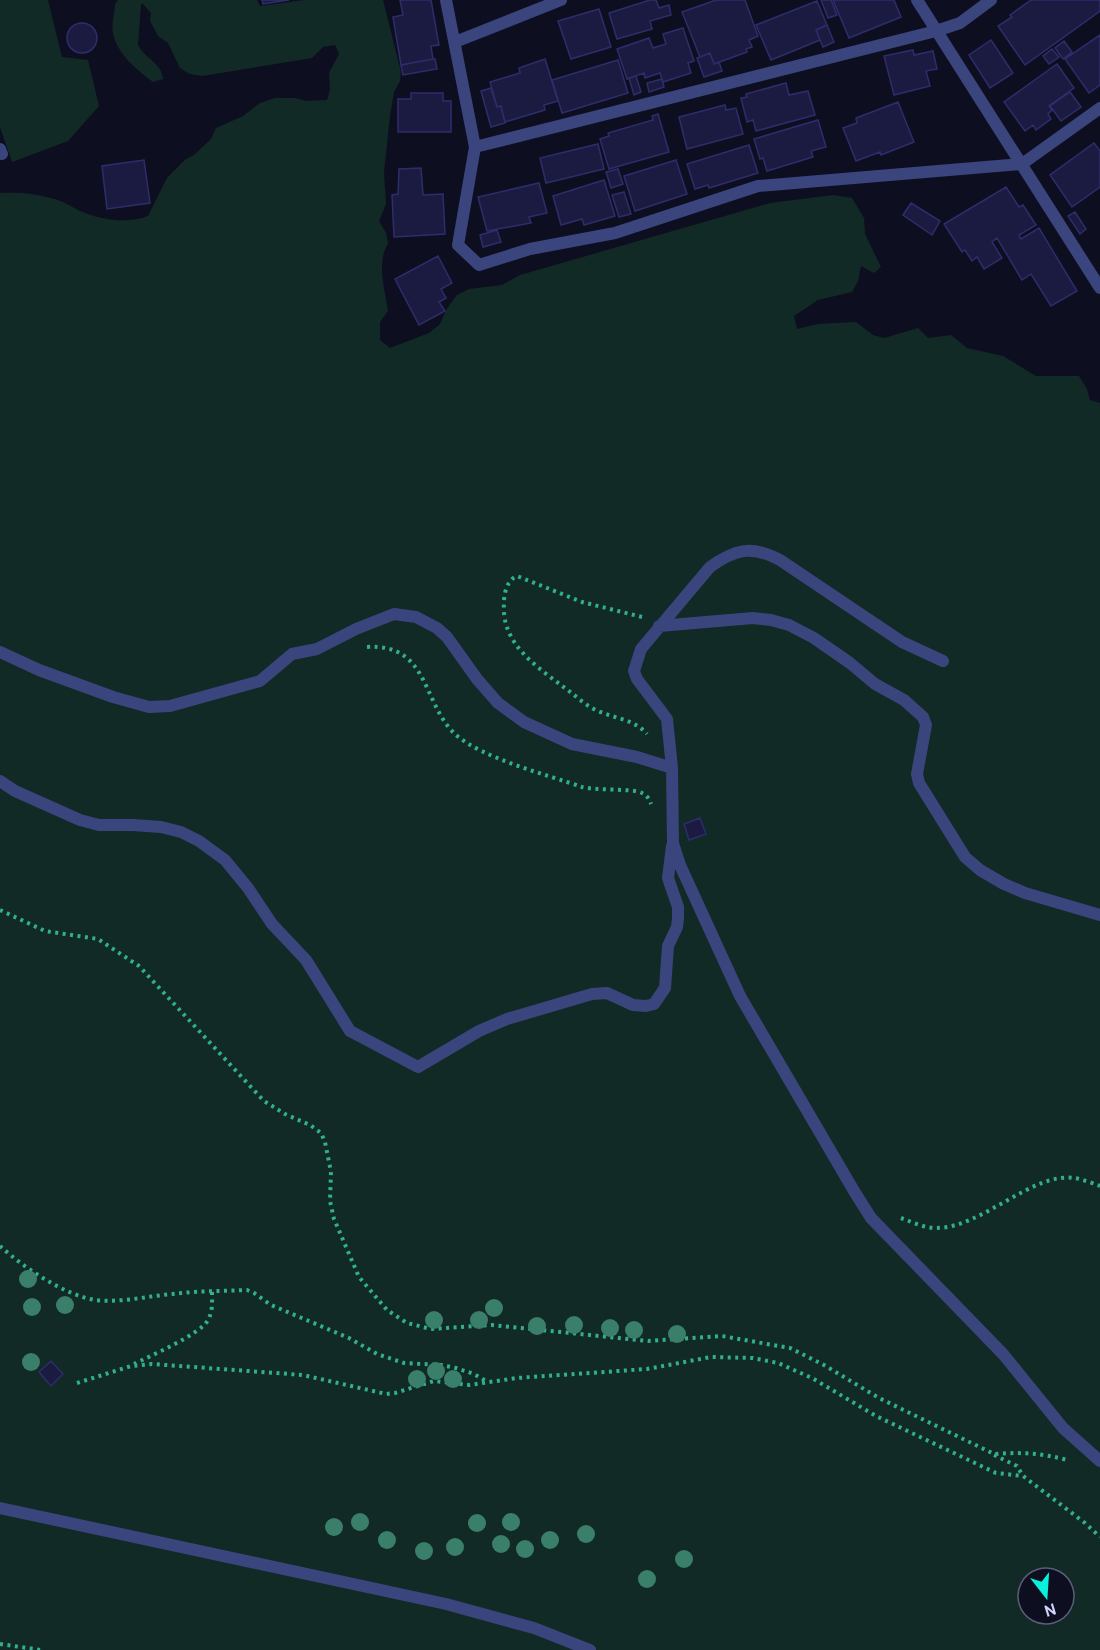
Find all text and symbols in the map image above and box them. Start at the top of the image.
north arrow [1016,1566,1076,1626]
text: N [1042,1599,1058,1621]

